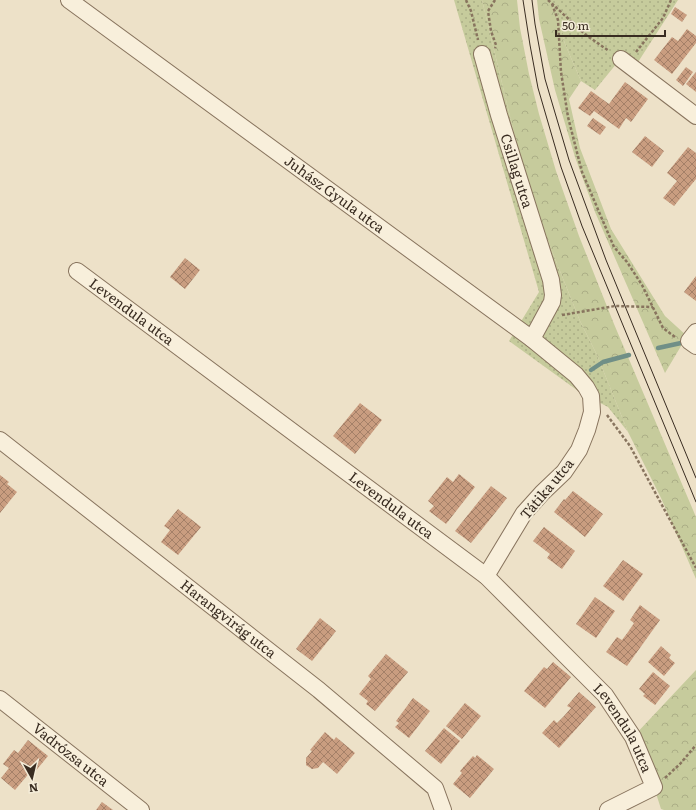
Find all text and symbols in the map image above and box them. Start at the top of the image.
scale bar [556,12,665,38]
text: 50 m [562,16,589,34]
street label: Csillag utca [497,131,539,211]
street label: Juhász Gyula utca [281,150,390,237]
street label: Levendula utca [86,273,179,349]
street label: Tátika utca [515,453,578,523]
street label: Levendula utca [345,466,439,543]
street label: Harangvirág utca [177,574,281,662]
street label: Levendula utca [589,678,658,776]
street label: Vadrózsa utca [29,718,114,791]
north arrow [12,758,52,798]
text: N [28,780,39,797]

